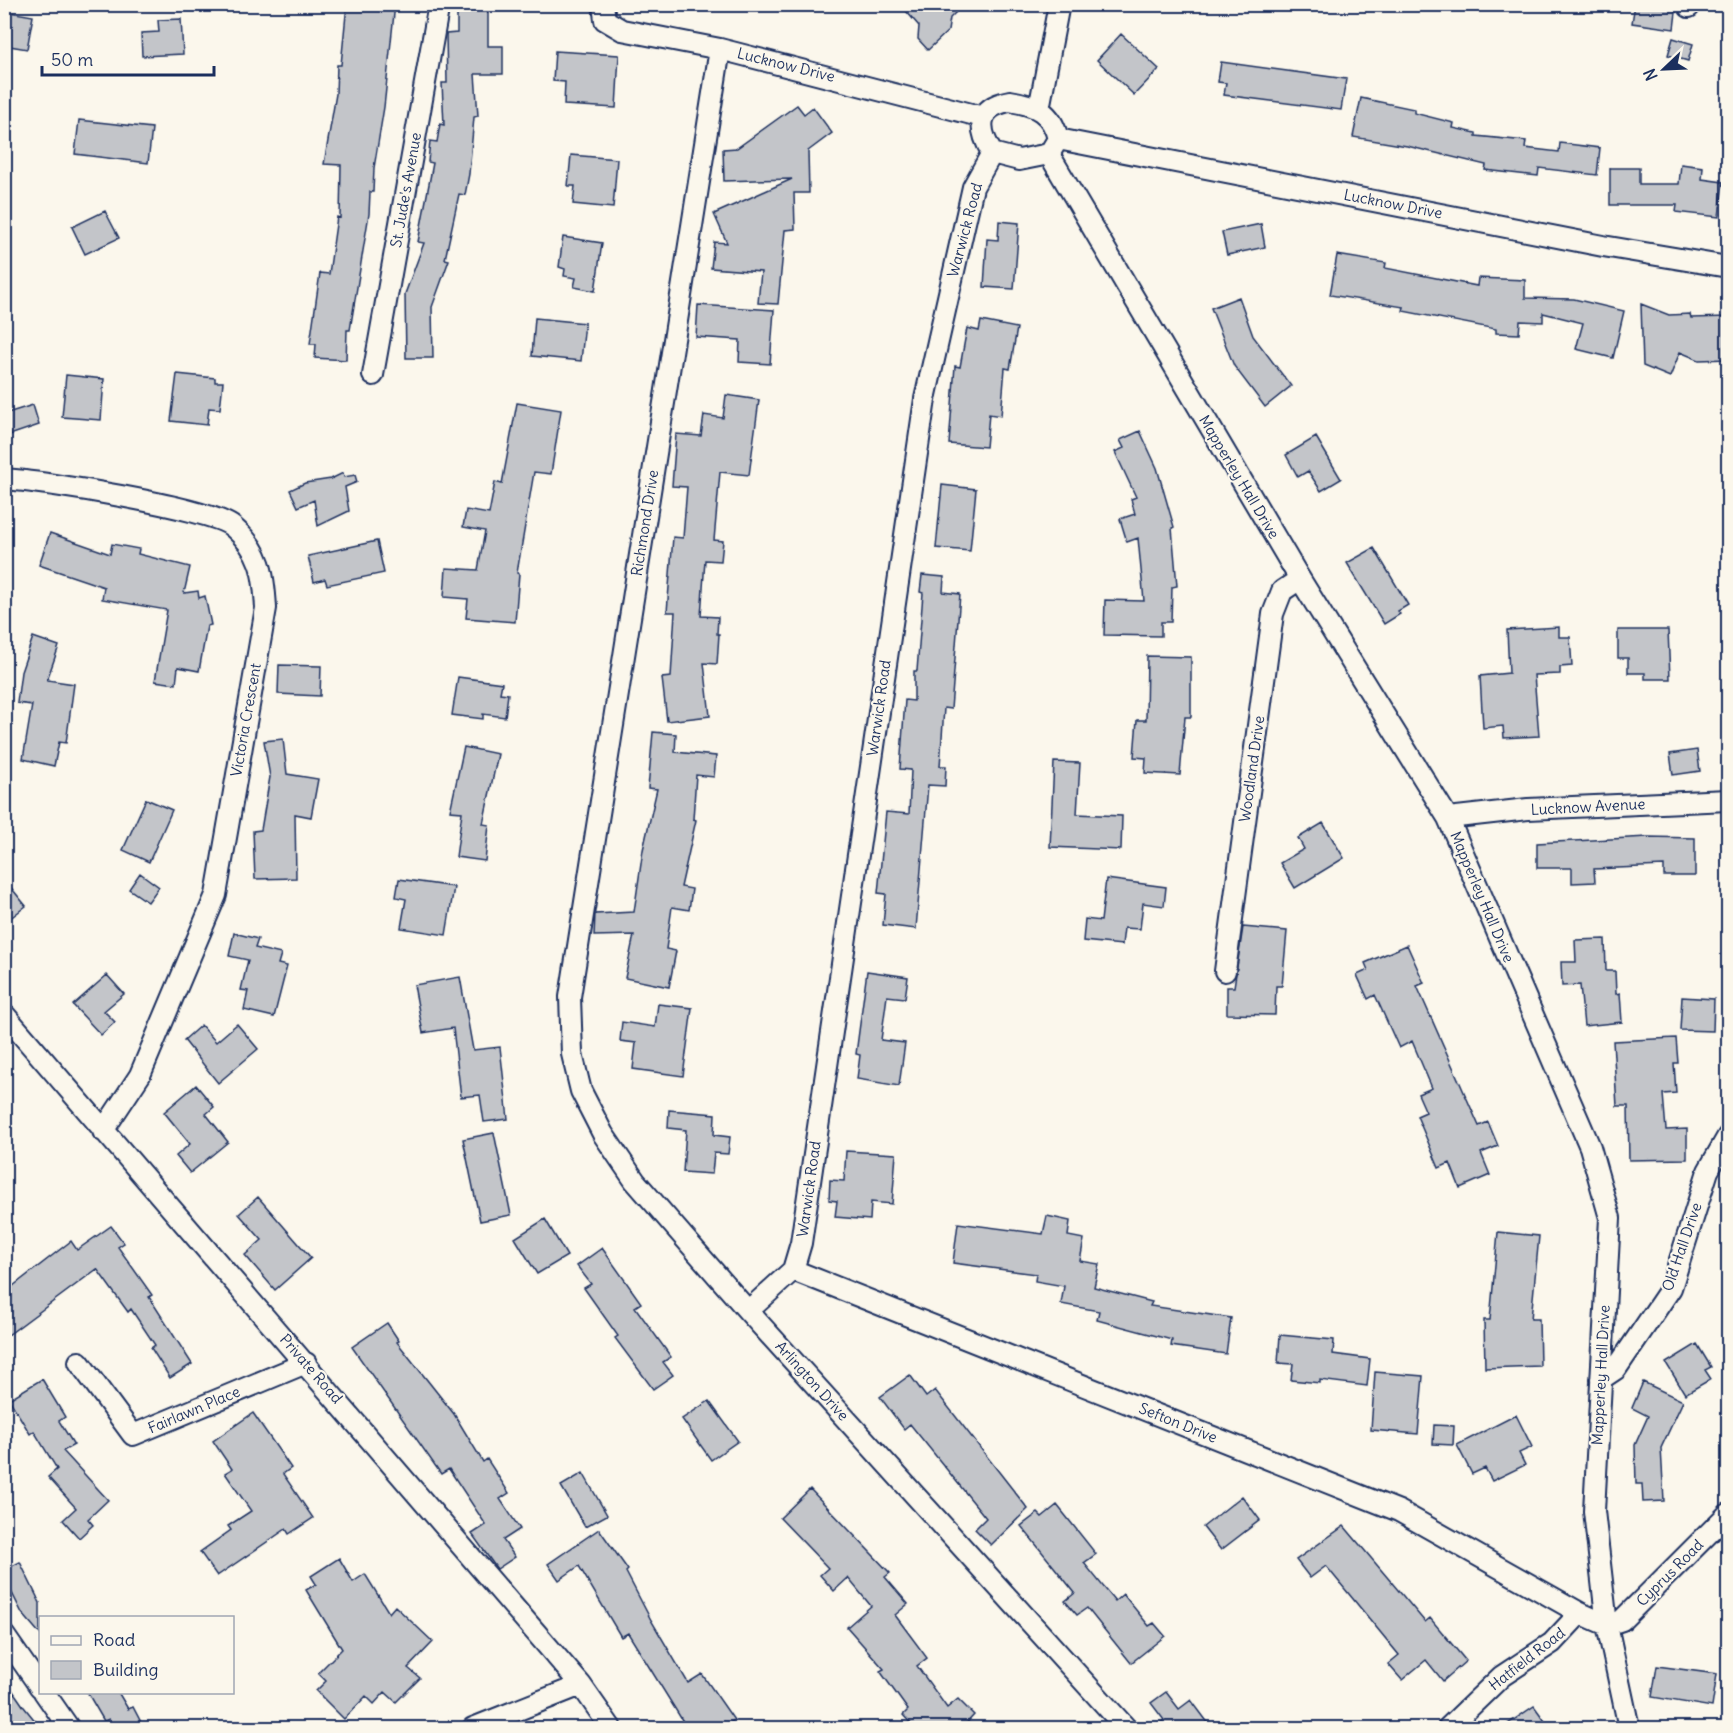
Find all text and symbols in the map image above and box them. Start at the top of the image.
scale bar [42,39,214,77]
north arrow [1634,39,1694,99]
street label: Lucknow Drive [735,43,837,86]
text: 50 m [51,48,93,71]
text: N [1639,66,1662,84]
street label: St. Jude's Avenue [386,131,425,249]
street label: Warwick Road [943,180,986,279]
street label: Lucknow Drive [1342,185,1444,222]
street label: Mapperley Hall Drive [1195,412,1284,542]
street label: Richmond Drive [627,468,662,577]
street label: Warwick Road [862,658,895,757]
street label: Victoria Crescent [226,662,265,778]
street label: Woodland Drive [1235,714,1268,823]
street label: Lucknow Avenue [1530,794,1646,819]
street label: Mapperley Hall Drive [1446,828,1519,965]
street label: Warwick Road [792,1139,825,1238]
street label: Old Hall Drive [1657,1200,1706,1294]
street label: Mapperley Hall Drive [1587,1304,1614,1446]
street label: Private Road [276,1330,347,1407]
street label: Arlington Drive [772,1337,853,1424]
street label: Fairlawn Place [145,1382,243,1437]
street label: Sefton Drive [1136,1398,1220,1447]
street label: Cyprus Road [1632,1535,1707,1610]
legend [39,1616,234,1694]
street label: Hatfield Road [1485,1623,1569,1694]
text: Road [93,1628,136,1651]
text: Building [93,1658,158,1681]

